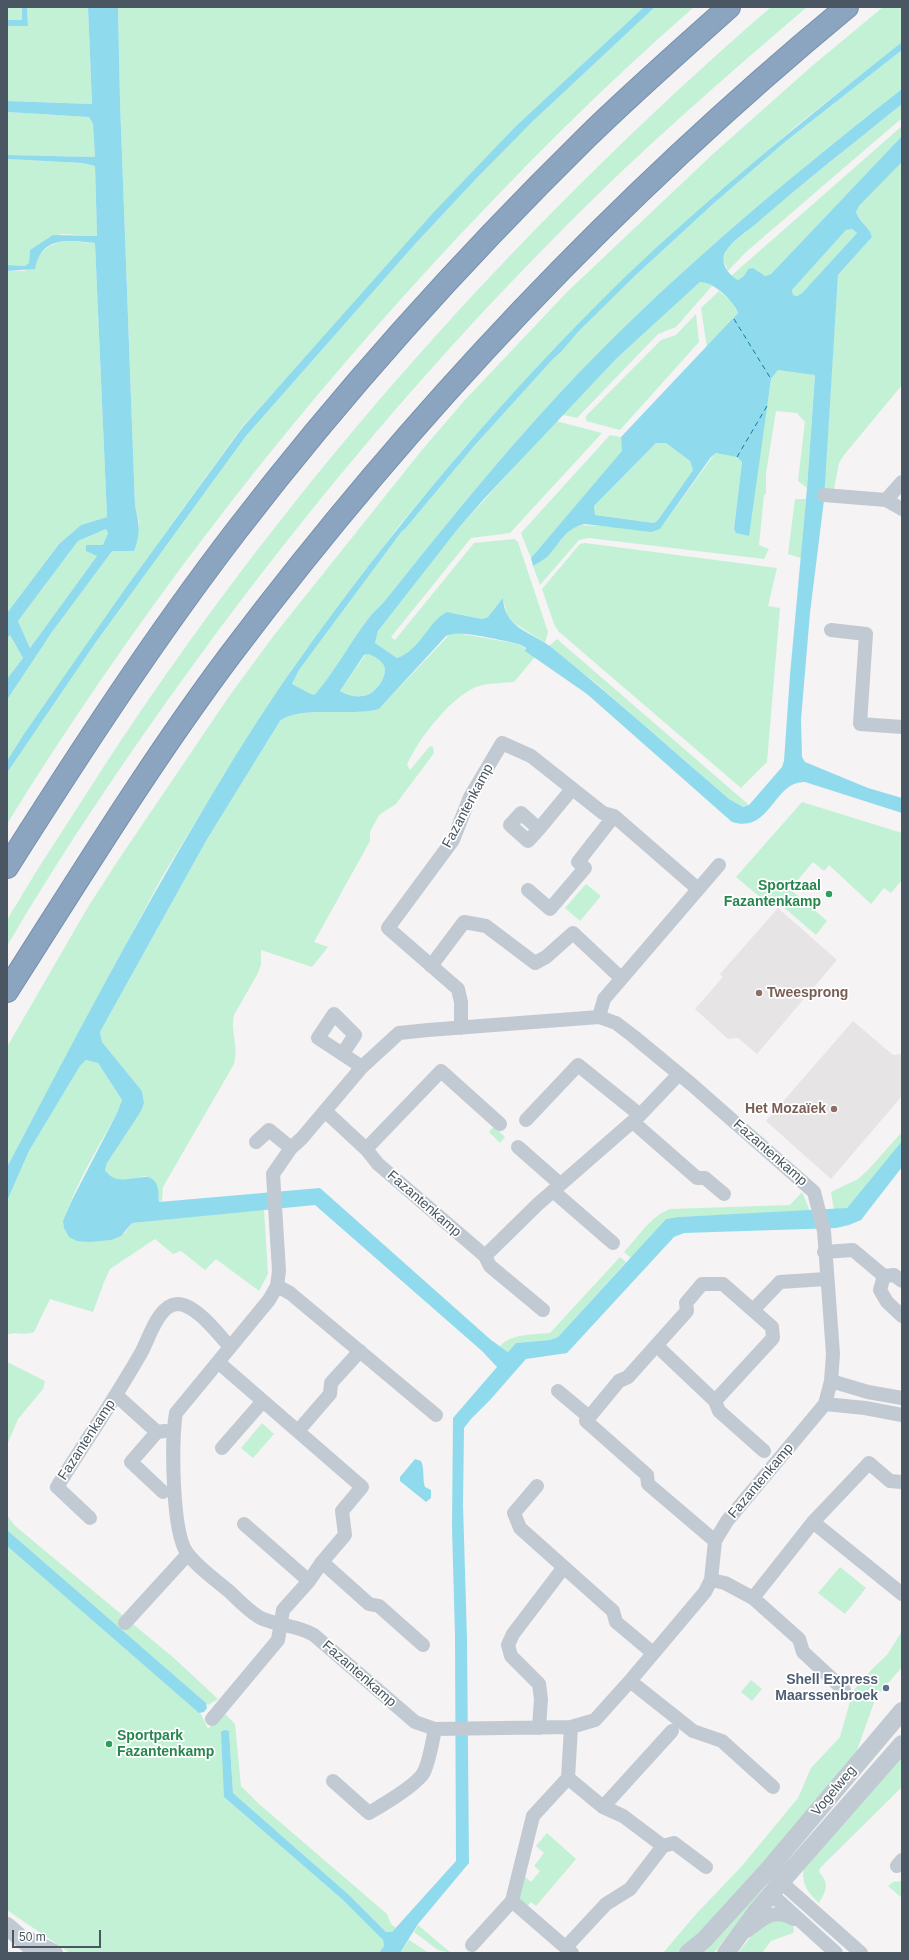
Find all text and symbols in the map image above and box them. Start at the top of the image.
street label: Fazantenkamp [439,761,497,851]
place label: Sportzaal Fazantenkamp [724,878,821,910]
marker: Sportzaal Fazantenkamp [824,889,834,899]
place label: Tweesprong [767,985,848,1001]
marker: Tweesprong [754,988,764,998]
place label: Het Mozaïek [745,1101,826,1117]
marker: Het Mozaïek [829,1104,839,1114]
street label: Fazantenkamp [730,1116,810,1190]
street label: Fazantenkamp [384,1167,464,1241]
street label: Fazantenkamp [55,1397,119,1483]
street label: Fazantenkamp [725,1440,797,1522]
street label: Fazantenkamp [319,1637,399,1711]
place label: Shell Express Maarssenbroek [775,1672,878,1704]
marker: Shell Express Maarssenbroek [881,1683,891,1693]
place label: Sportpark Fazantenkamp [117,1728,214,1760]
marker: Sportpark Fazantenkamp [104,1739,114,1749]
street label: Vogelweg [808,1762,860,1820]
scale bar [14,1922,103,1948]
text: 50 m [19,1930,46,1944]

